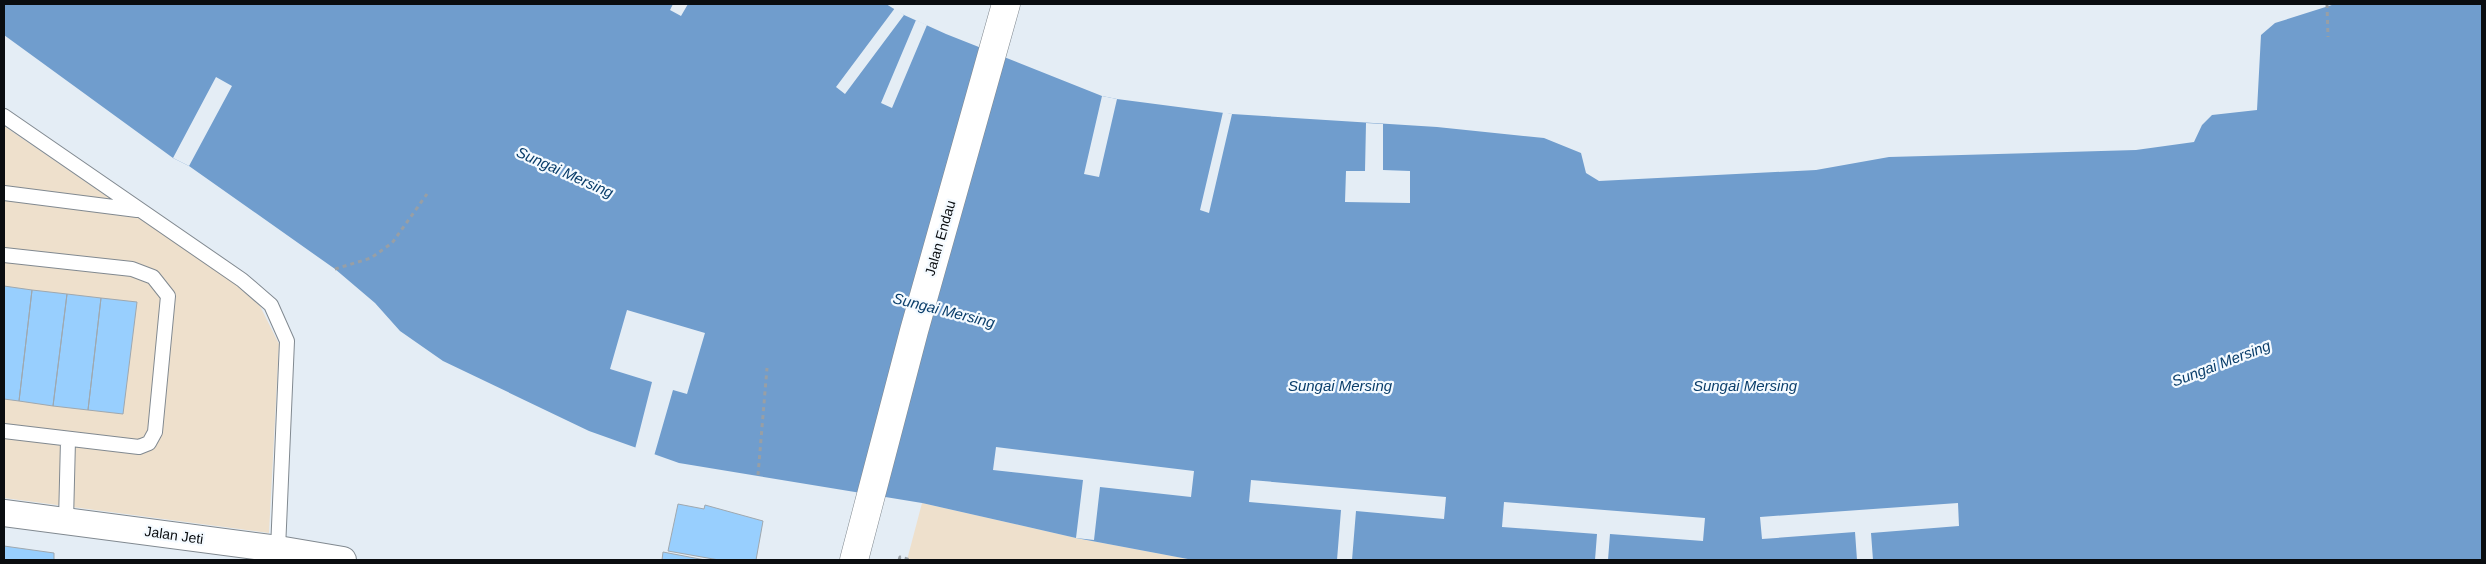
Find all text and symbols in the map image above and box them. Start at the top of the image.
water label: Sungai Mersing [514,143,617,201]
street label: Jalan Endau [922,198,958,278]
water label: Sungai Mersing [891,289,997,331]
water label: Sungai Mersing [2169,336,2273,390]
water label: Sungai Mersing [1288,377,1393,394]
water label: Sungai Mersing [1693,377,1798,394]
street label: Jalan Jeti [144,523,204,547]

